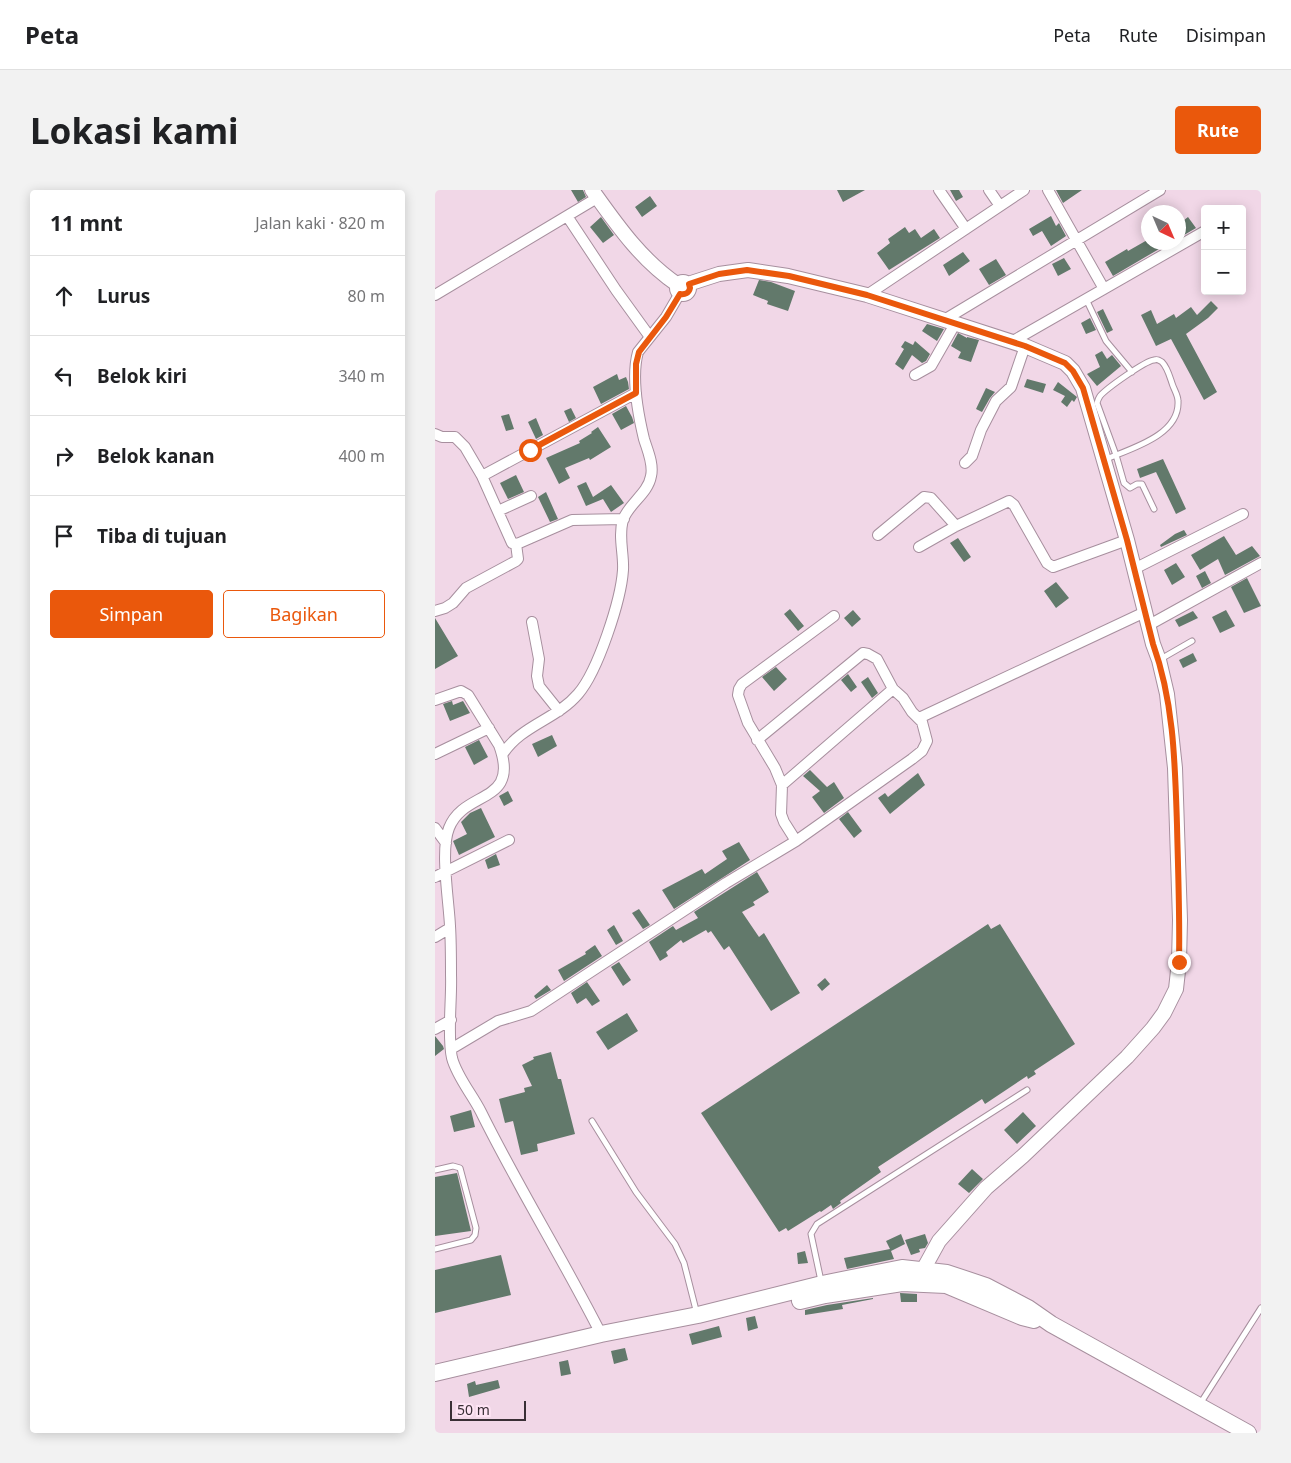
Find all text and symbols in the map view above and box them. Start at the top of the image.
text: Peta [25,18,79,51]
text: Peta [1053,23,1091,47]
text: Rute [1119,23,1158,47]
text: Disimpan [1186,23,1266,47]
button: Rute [1175,106,1261,154]
text: Lokasi kami [30,107,239,154]
north arrow [1141,205,1186,250]
map controls [1201,205,1246,295]
button: + [1201,205,1246,250]
text: 11 mnt [50,209,123,237]
text: Jalan kaki · 820 m [255,212,385,234]
button: − [1201,250,1246,295]
icon: ahead [50,282,78,310]
text: Lurus [97,283,150,309]
text: 80 m [348,285,385,307]
icon: left [50,362,78,390]
text: Belok kiri [97,363,187,389]
text: 340 m [338,365,385,387]
route start [519,439,542,462]
icon: right [50,442,78,470]
text: Belok kanan [97,443,214,469]
text: 400 m [338,445,385,467]
icon: arrive [50,522,78,550]
text: Tiba di tujuan [97,523,227,549]
button: Simpan [50,590,213,638]
button: Bagikan [223,590,385,638]
route end [1168,951,1191,974]
scale bar [450,1398,526,1421]
text: 50 m [457,1400,490,1419]

